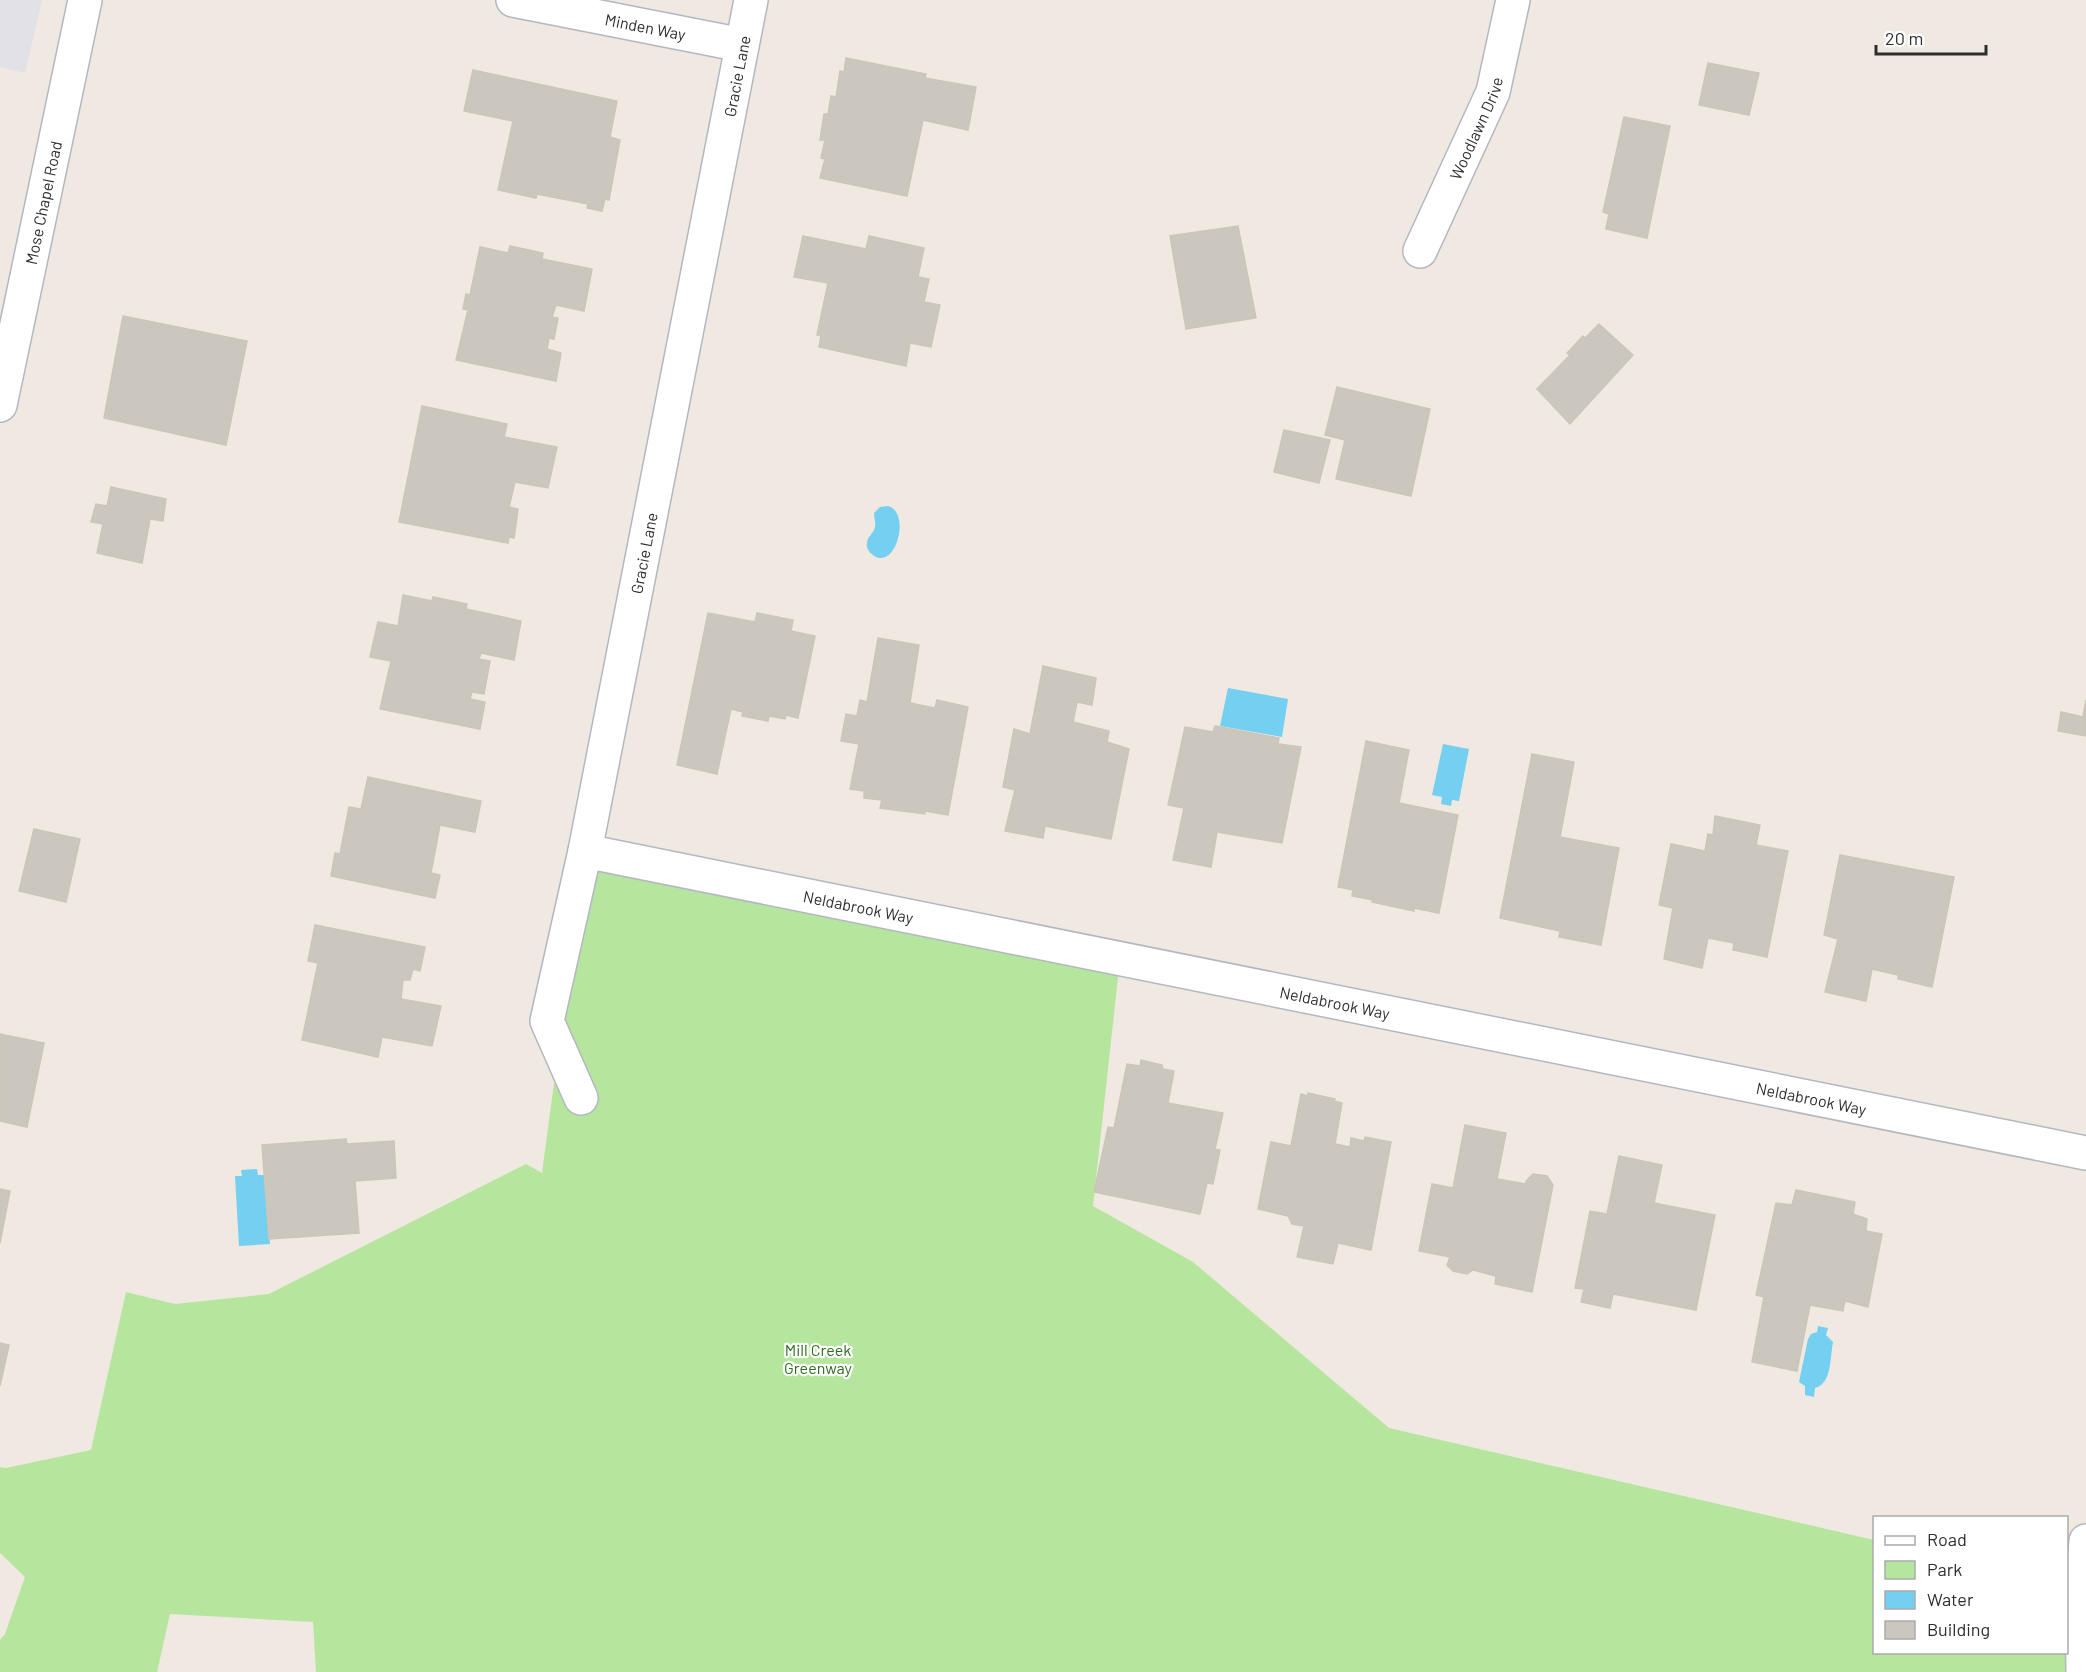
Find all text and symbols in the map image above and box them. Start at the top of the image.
street label: Minden Way [603,9,688,43]
scale bar [1876,18,1986,56]
text: 20 m [1885,27,1923,49]
street label: Gracie Lane [719,34,753,118]
street label: Woodlawn Drive [1445,75,1506,182]
street label: Mose Chapel Road [20,139,65,266]
street label: Gracie Lane [626,511,660,595]
street label: Neldabrook Way [802,886,916,927]
street label: Neldabrook Way [1278,982,1392,1022]
street label: Neldabrook Way [1755,1077,1869,1118]
park label: Mill Creek Greenway [784,1340,853,1377]
legend [1873,1516,2068,1654]
text: Road [1927,1528,1967,1550]
text: Park [1927,1558,1962,1580]
text: Water [1927,1588,1974,1610]
text: Building [1927,1618,1990,1640]

